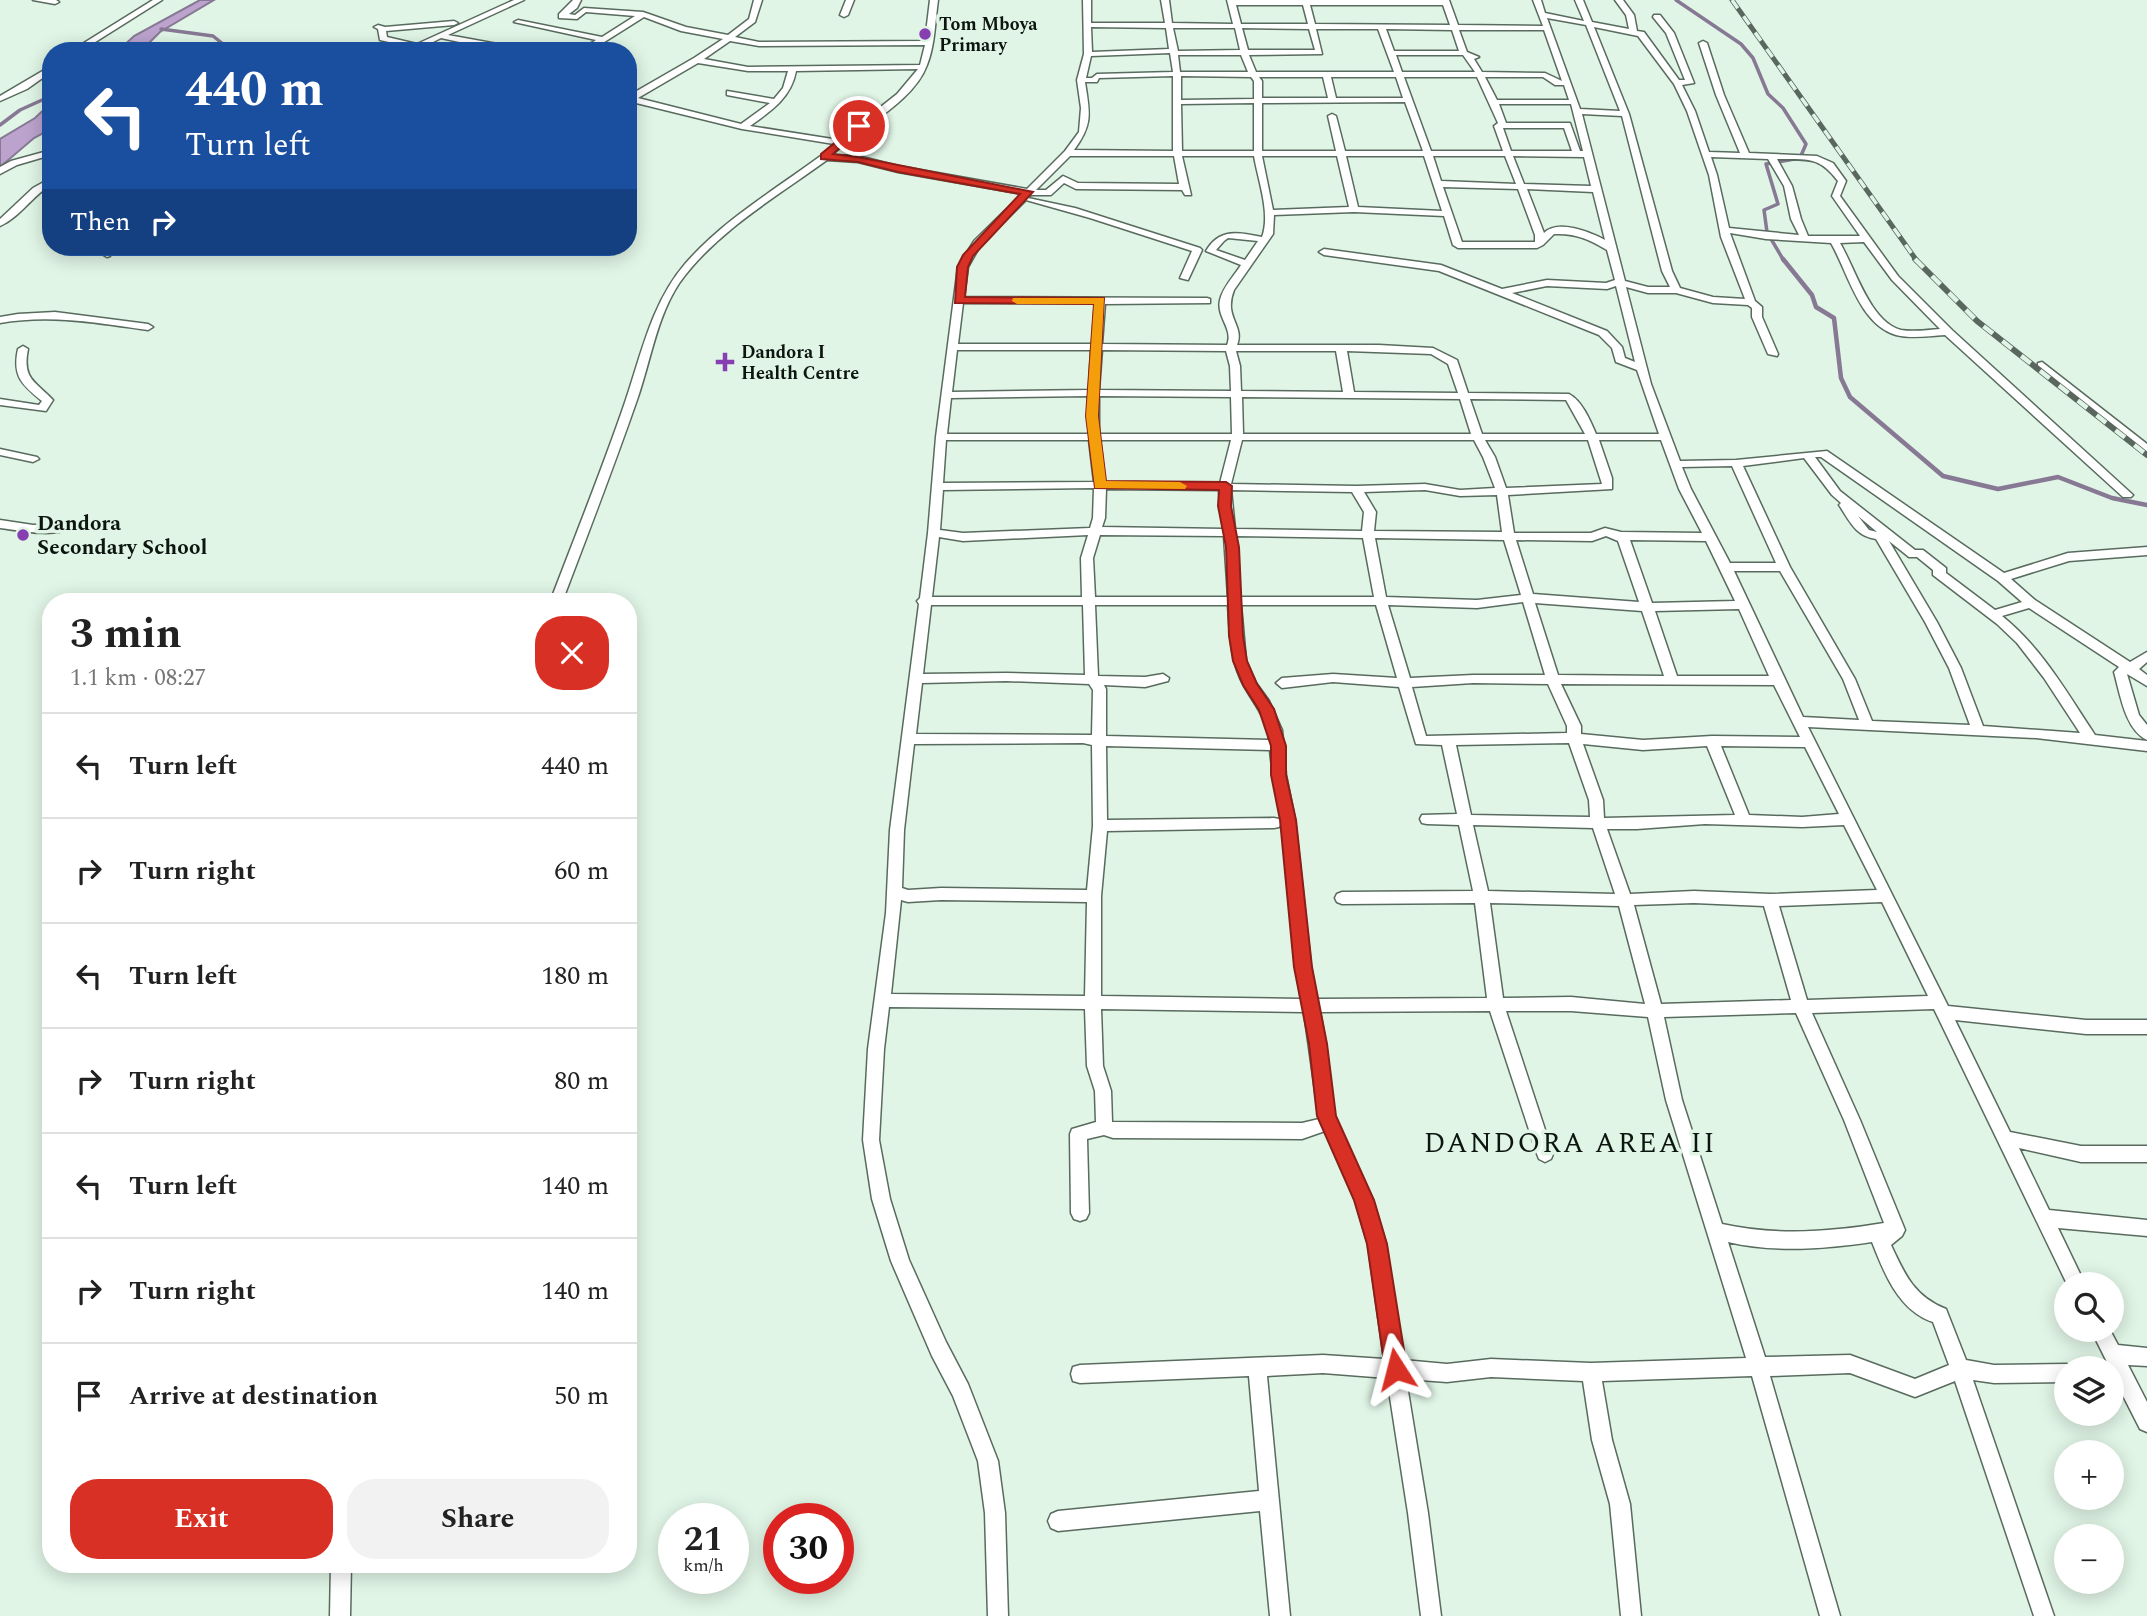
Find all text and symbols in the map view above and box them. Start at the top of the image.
place label: Tom Mboya Primary [939,11,1038,59]
marker: Tom Mboya Primary [917,26,933,42]
text: 440 m [185,53,324,128]
icon: left [70,70,161,161]
pin [829,96,889,156]
icon: arrive [840,107,878,145]
text: Turn left [185,121,311,170]
text: Then [70,202,130,242]
icon: right [144,203,182,241]
place label: Dandora I Health Centre [741,339,859,387]
marker: Dandora I Health Centre [715,352,735,372]
place label: Dandora Secondary School [37,508,208,564]
marker: Dandora Secondary School [15,527,31,543]
text: 3 min [70,603,182,666]
button: close [535,616,609,690]
text: 1.1 km · 08:27 [70,661,206,696]
text: Turn left [129,746,237,786]
text: 440 m [541,746,609,786]
icon: left [70,747,108,785]
text: Turn right [129,851,256,891]
text: 60 m [554,851,609,891]
icon: right [70,852,108,890]
text: Turn left [129,956,237,996]
text: 180 m [541,956,609,996]
icon: left [70,957,108,995]
text: Turn right [129,1061,256,1101]
text: 80 m [554,1061,609,1101]
icon: right [70,1062,108,1100]
district label: DANDORA AREA II [1424,1122,1716,1165]
text: Turn left [129,1166,237,1206]
text: 140 m [541,1166,609,1206]
icon: left [70,1167,108,1205]
text: Turn right [129,1271,256,1311]
text: 140 m [541,1271,609,1311]
icon: right [70,1272,108,1310]
map controls [2054,1272,2124,1594]
button: search [2054,1272,2124,1342]
position arrow [1359,1332,1433,1406]
button: layers [2054,1356,2124,1426]
text: Arrive at destination [129,1376,378,1416]
text: 50 m [554,1376,609,1416]
icon: arrive [70,1377,108,1415]
button: + [2054,1440,2124,1510]
button: Exit [70,1479,333,1559]
button: Share [347,1479,609,1559]
speed limit sign: 30 [763,1503,854,1594]
text: 21 [684,1513,723,1566]
button: − [2054,1524,2124,1594]
text: km/h [683,1552,724,1579]

